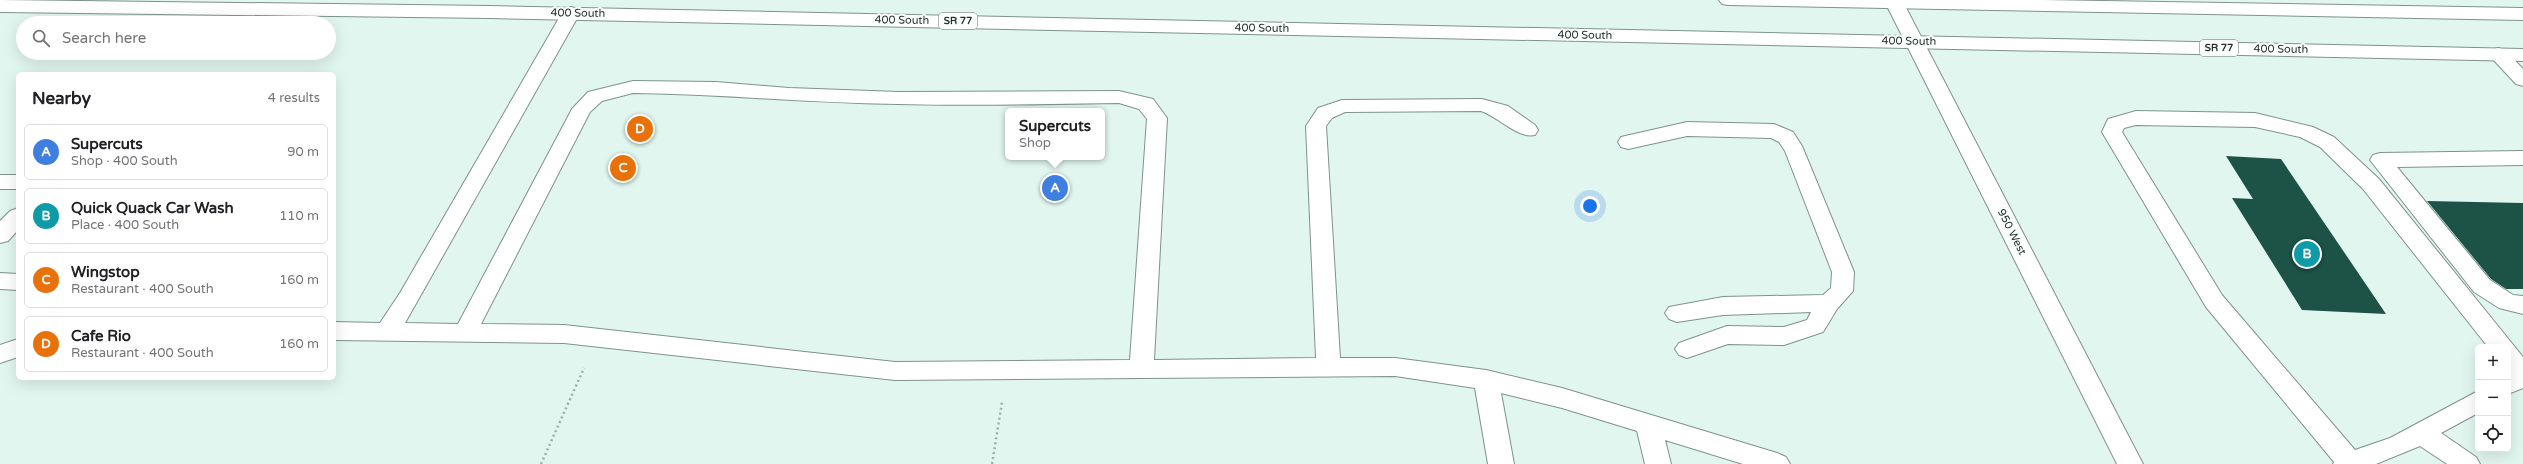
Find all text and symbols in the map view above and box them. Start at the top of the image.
street label: 400 South [551,6,605,20]
street label: 400 South [875,13,929,27]
road number: SR 77 [939,13,977,29]
search box [16,16,336,60]
street label: 400 South [1235,21,1289,35]
icon: search [30,27,52,49]
street label: 400 South [1558,28,1612,42]
text: Search here [62,29,146,47]
street label: 400 South [1882,34,1936,48]
road number: SR 77 [2200,40,2238,56]
street label: 400 South [2254,42,2308,56]
text: Nearby [32,88,91,109]
text: 4 results [268,90,320,106]
popup [1005,108,1105,160]
pin: D [627,114,653,144]
text: Supercuts [1019,117,1091,135]
text: Supercuts [71,135,143,153]
text: Shop [1019,135,1051,151]
text: A [41,144,51,160]
text: 90 m [287,144,319,160]
text: Shop · 400 South [71,153,178,169]
pin: C [610,153,636,183]
pin: A [1042,173,1068,203]
your location [1580,196,1600,216]
text: Quick Quack Car Wash [71,199,234,217]
street label: 950 West [1995,207,2029,257]
text: B [41,208,51,224]
text: 110 m [279,208,319,224]
text: Place · 400 South [71,217,179,233]
pin: B [2294,239,2320,269]
text: Wingstop [71,263,140,281]
text: C [41,272,51,288]
text: 160 m [279,272,319,288]
text: Restaurant · 400 South [71,281,214,297]
text: Cafe Rio [71,327,131,345]
text: D [41,336,51,352]
text: 160 m [279,336,319,352]
map controls [2475,344,2511,452]
button: + [2475,344,2511,380]
text: Restaurant · 400 South [71,345,214,361]
button: − [2475,380,2511,416]
button: locate [2475,416,2511,452]

